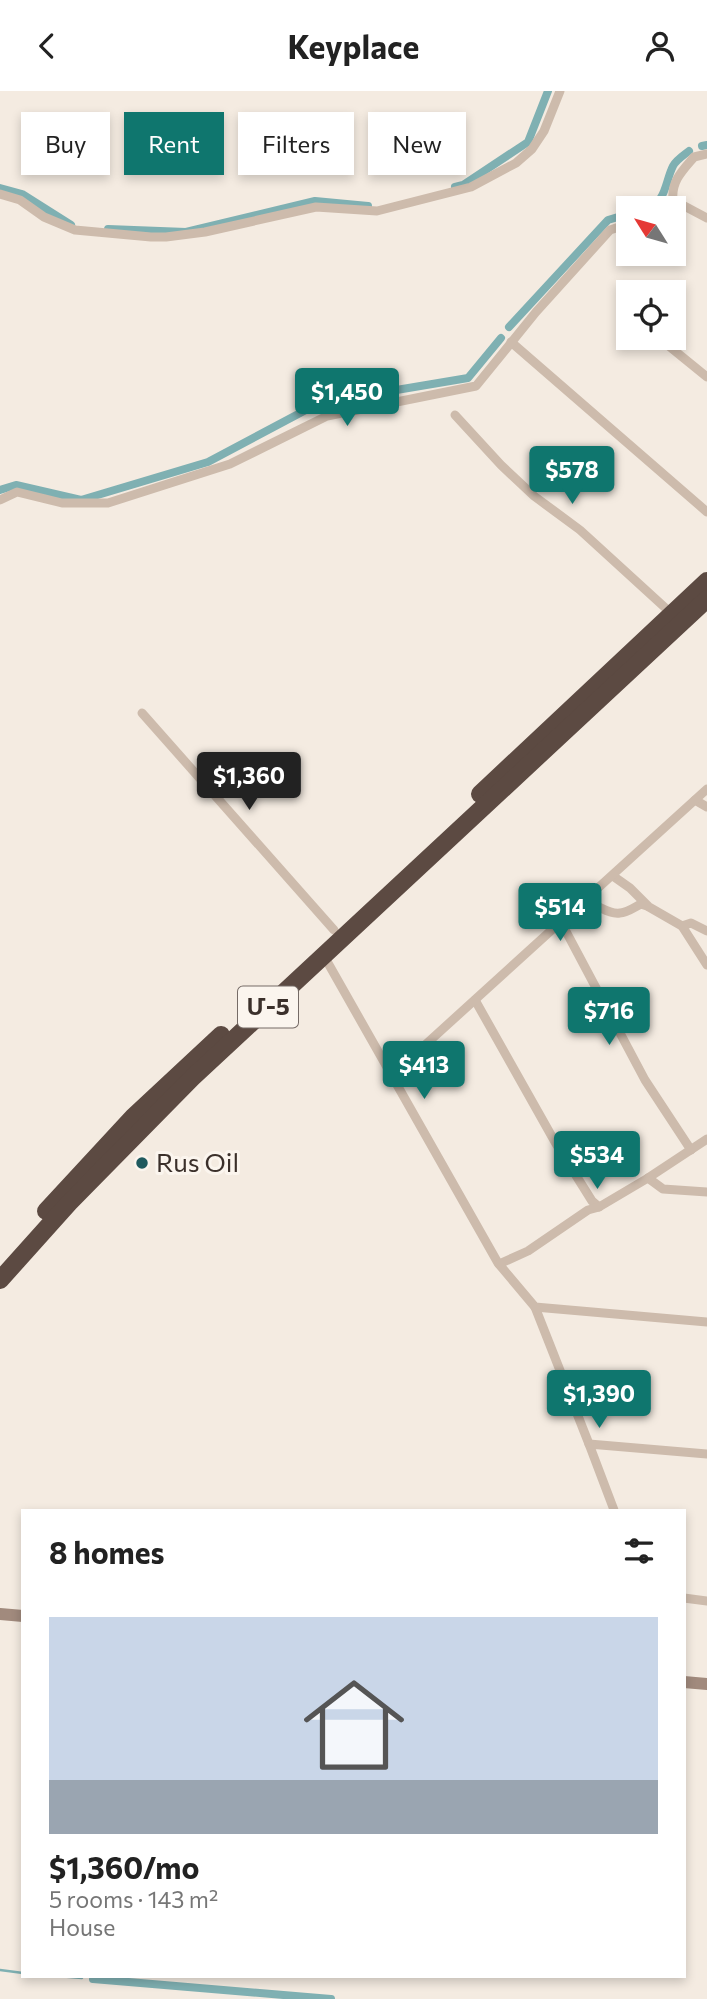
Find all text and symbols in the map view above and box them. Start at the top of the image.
text: Keyplace [288,26,419,66]
icon: back [28,27,66,65]
icon: person [641,27,679,65]
chip: Buy [21,112,110,175]
chip: Rent [124,112,224,175]
chip: Filters [238,112,354,175]
chip: New [368,112,466,175]
north arrow [616,196,686,266]
map controls [616,196,686,350]
button: locate [616,280,686,350]
pin: $1,450 [290,369,404,428]
text: $1,450 [311,377,383,405]
pin: $578 [531,447,613,506]
text: $578 [545,455,599,483]
pin: $1,360 [192,753,306,812]
text: $1,360 [213,761,285,789]
pin: $514 [519,883,601,943]
text: $514 [534,892,586,920]
road number: Մ-5 [238,987,298,1027]
pin: $716 [568,988,650,1047]
text: $716 [584,996,634,1024]
pin: $413 [383,1041,465,1101]
text: $413 [399,1050,449,1078]
pin: $534 [556,1131,638,1191]
text: $534 [570,1140,624,1168]
place label: Rus Oil [156,1146,239,1177]
marker: Rus Oil [134,1155,150,1171]
pin: $1,390 [542,1371,656,1430]
text: $1,390 [563,1379,635,1407]
icon: filters [620,1532,658,1570]
text: 8 homes [49,1533,165,1570]
icon: home [291,1662,417,1788]
text: $1,360/mo [49,1848,199,1885]
text: 5 rooms · 143 m² [49,1885,218,1913]
text: House [49,1913,115,1941]

